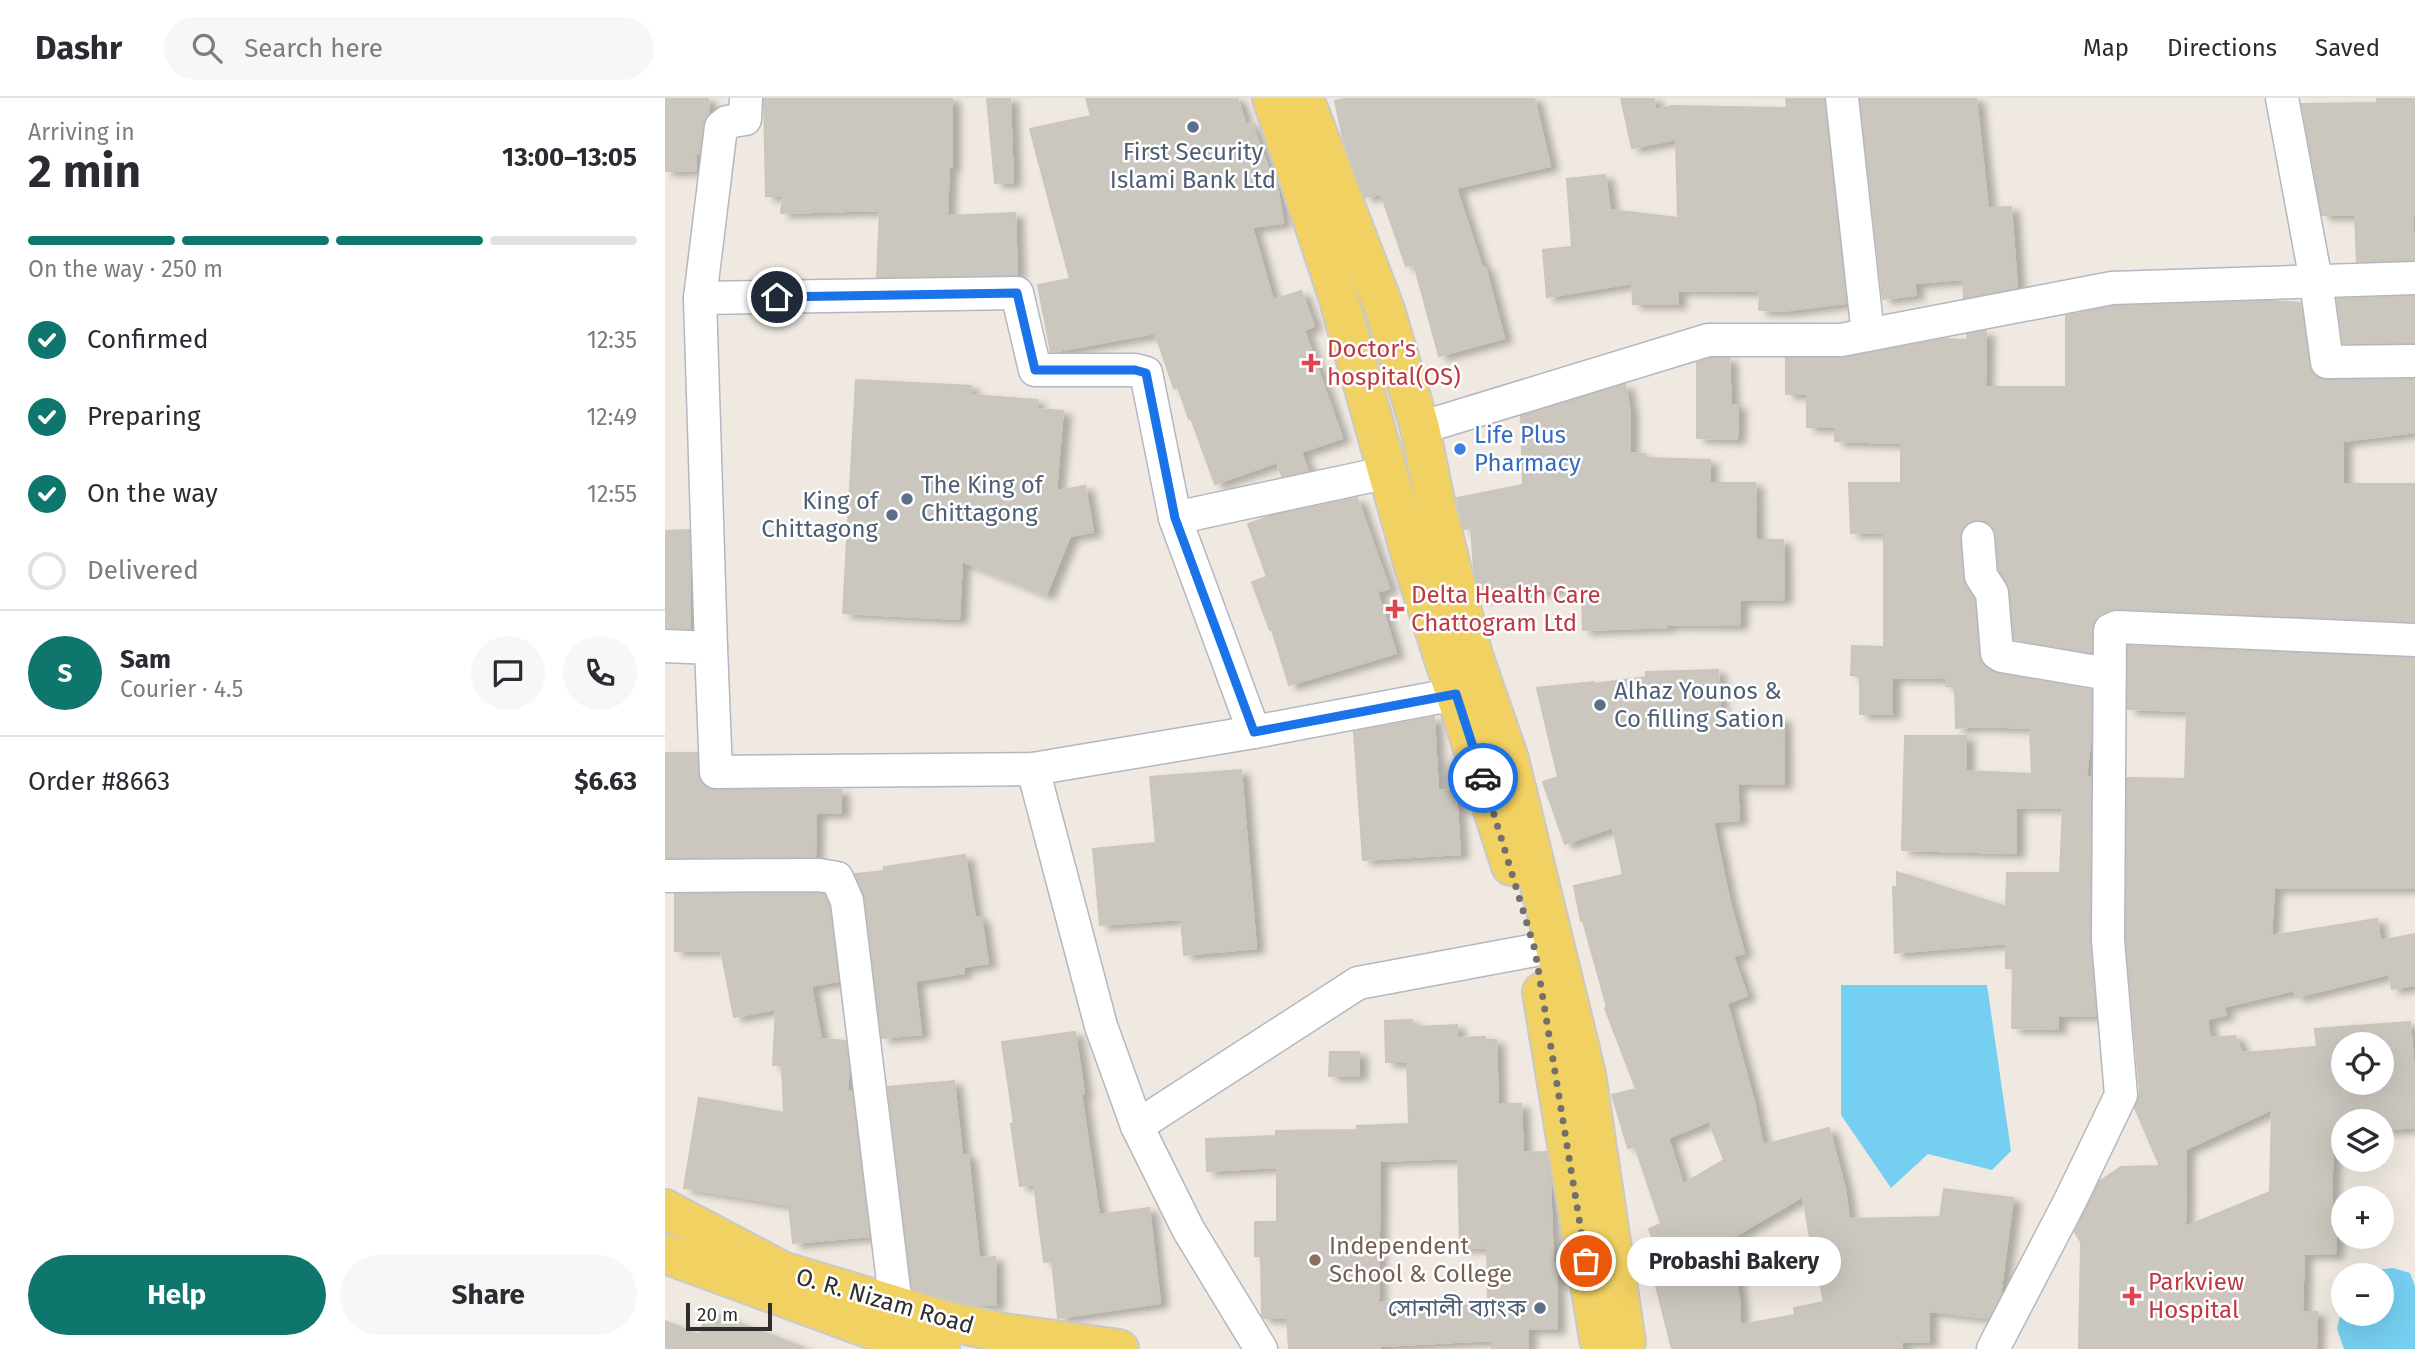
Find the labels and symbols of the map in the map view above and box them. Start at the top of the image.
marker: First Security Islami Bank Ltd [1185,119,1201,135]
place label: First Security Islami Bank Ltd [1110,138,1276,194]
pin [747,267,807,327]
place label: Doctor's hospital(OS) [1327,335,1461,391]
marker: Doctor's hospital(OS) [1301,353,1321,373]
place label: Life Plus Pharmacy [1474,421,1581,477]
marker: Life Plus Pharmacy [1452,441,1468,457]
place label: The King of Chittagong [921,471,1045,527]
place label: King of Chittagong [761,487,880,543]
marker: The King of Chittagong [899,491,915,507]
marker: King of Chittagong [884,507,900,523]
place label: Delta Health Care Chattogram Ltd [1411,581,1600,637]
marker: Delta Health Care Chattogram Ltd [1385,599,1405,619]
place label: Alhaz Younos & Co filling Sation [1614,677,1785,733]
marker: Alhaz Younos & Co filling Sation [1592,697,1608,713]
courier [1448,743,1518,813]
pin [1556,1231,1616,1291]
place label: Independent School & College [1329,1232,1512,1288]
callout: Probashi Bakery [1628,1236,1841,1286]
marker: Independent School & College [1307,1252,1323,1268]
street label: O. R. Nizam Road [793,1262,977,1340]
place label: Parkview Hospital [2148,1268,2244,1324]
marker: Parkview Hospital [2122,1286,2142,1306]
place label: সোনালী ব্যাংক [1388,1294,1527,1322]
scale bar [686,1300,772,1332]
marker: সোনালী ব্যাংক [1532,1300,1548,1316]

